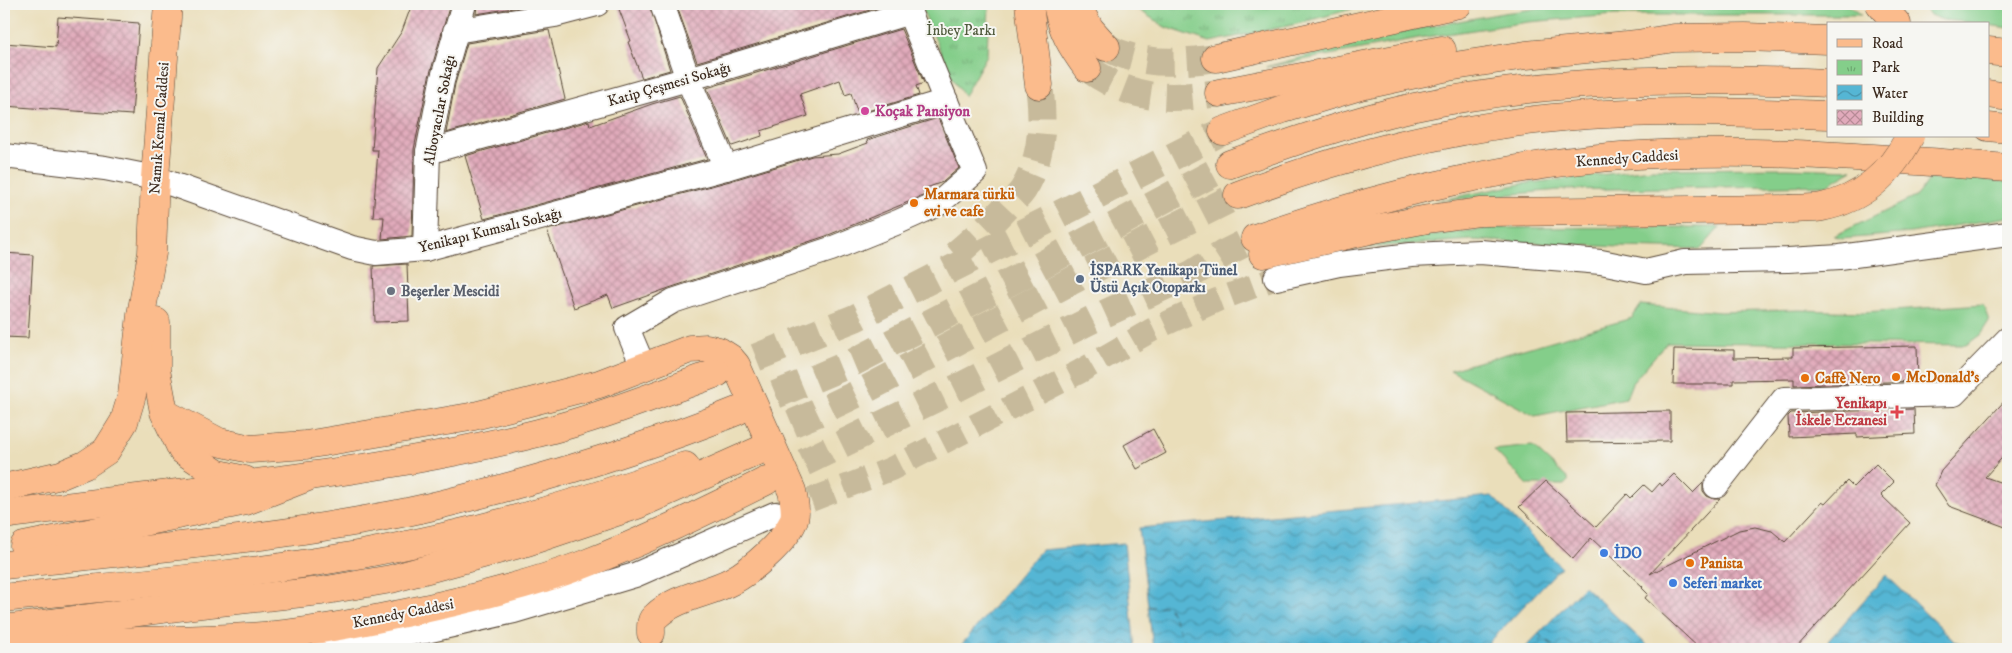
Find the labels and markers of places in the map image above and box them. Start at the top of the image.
place label: Koçak Pansiyon [875,102,970,121]
marker: Koçak Pansiyon [859,105,871,117]
place label: Marmara türkü evi ve cafe [924,185,1015,221]
marker: Marmara türkü evi ve cafe [908,197,920,209]
place label: İSPARK Yenikapı Tünel Üstü Açık Otoparkı [1090,260,1238,297]
marker: İSPARK Yenikapı Tünel Üstü Açık Otoparkı [1074,273,1086,285]
place label: Beşerler Mescidi [401,282,499,301]
marker: Beşerler Mescidi [385,285,397,297]
place label: McDonald's [1906,368,1979,387]
place label: Caffè Nero [1815,369,1881,388]
marker: McDonald's [1890,371,1902,383]
marker: Caffè Nero [1799,372,1811,384]
place label: Yenikapı İskele Eczanesi [1796,394,1887,430]
marker: Yenikapı İskele Eczanesi [1891,406,1903,418]
place label: İDO [1614,543,1642,563]
marker: İDO [1598,547,1610,559]
place label: Panista [1700,554,1744,573]
marker: Panista [1684,557,1696,569]
place label: Seferi market [1683,574,1762,593]
marker: Seferi market [1667,577,1679,589]

